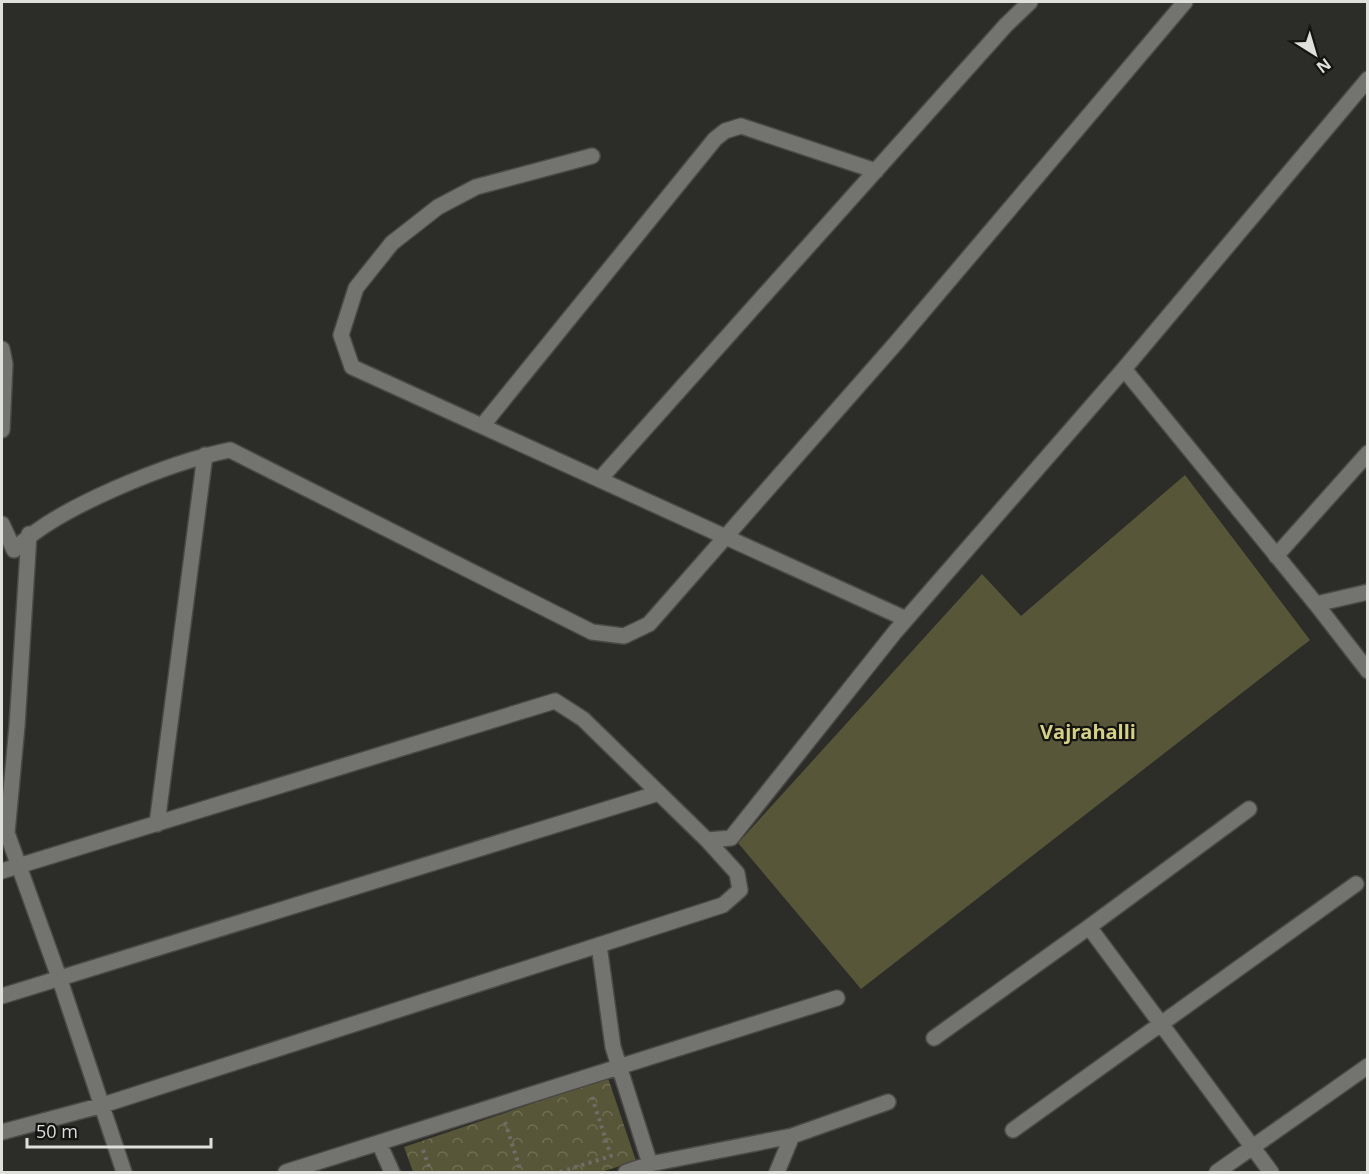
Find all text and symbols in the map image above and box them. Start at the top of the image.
north arrow [1285,24,1345,84]
text: N [1312,53,1336,79]
district label: Vajrahalli [1040,718,1136,745]
scale bar [27,1111,212,1149]
text: 50 m [36,1119,78,1143]

